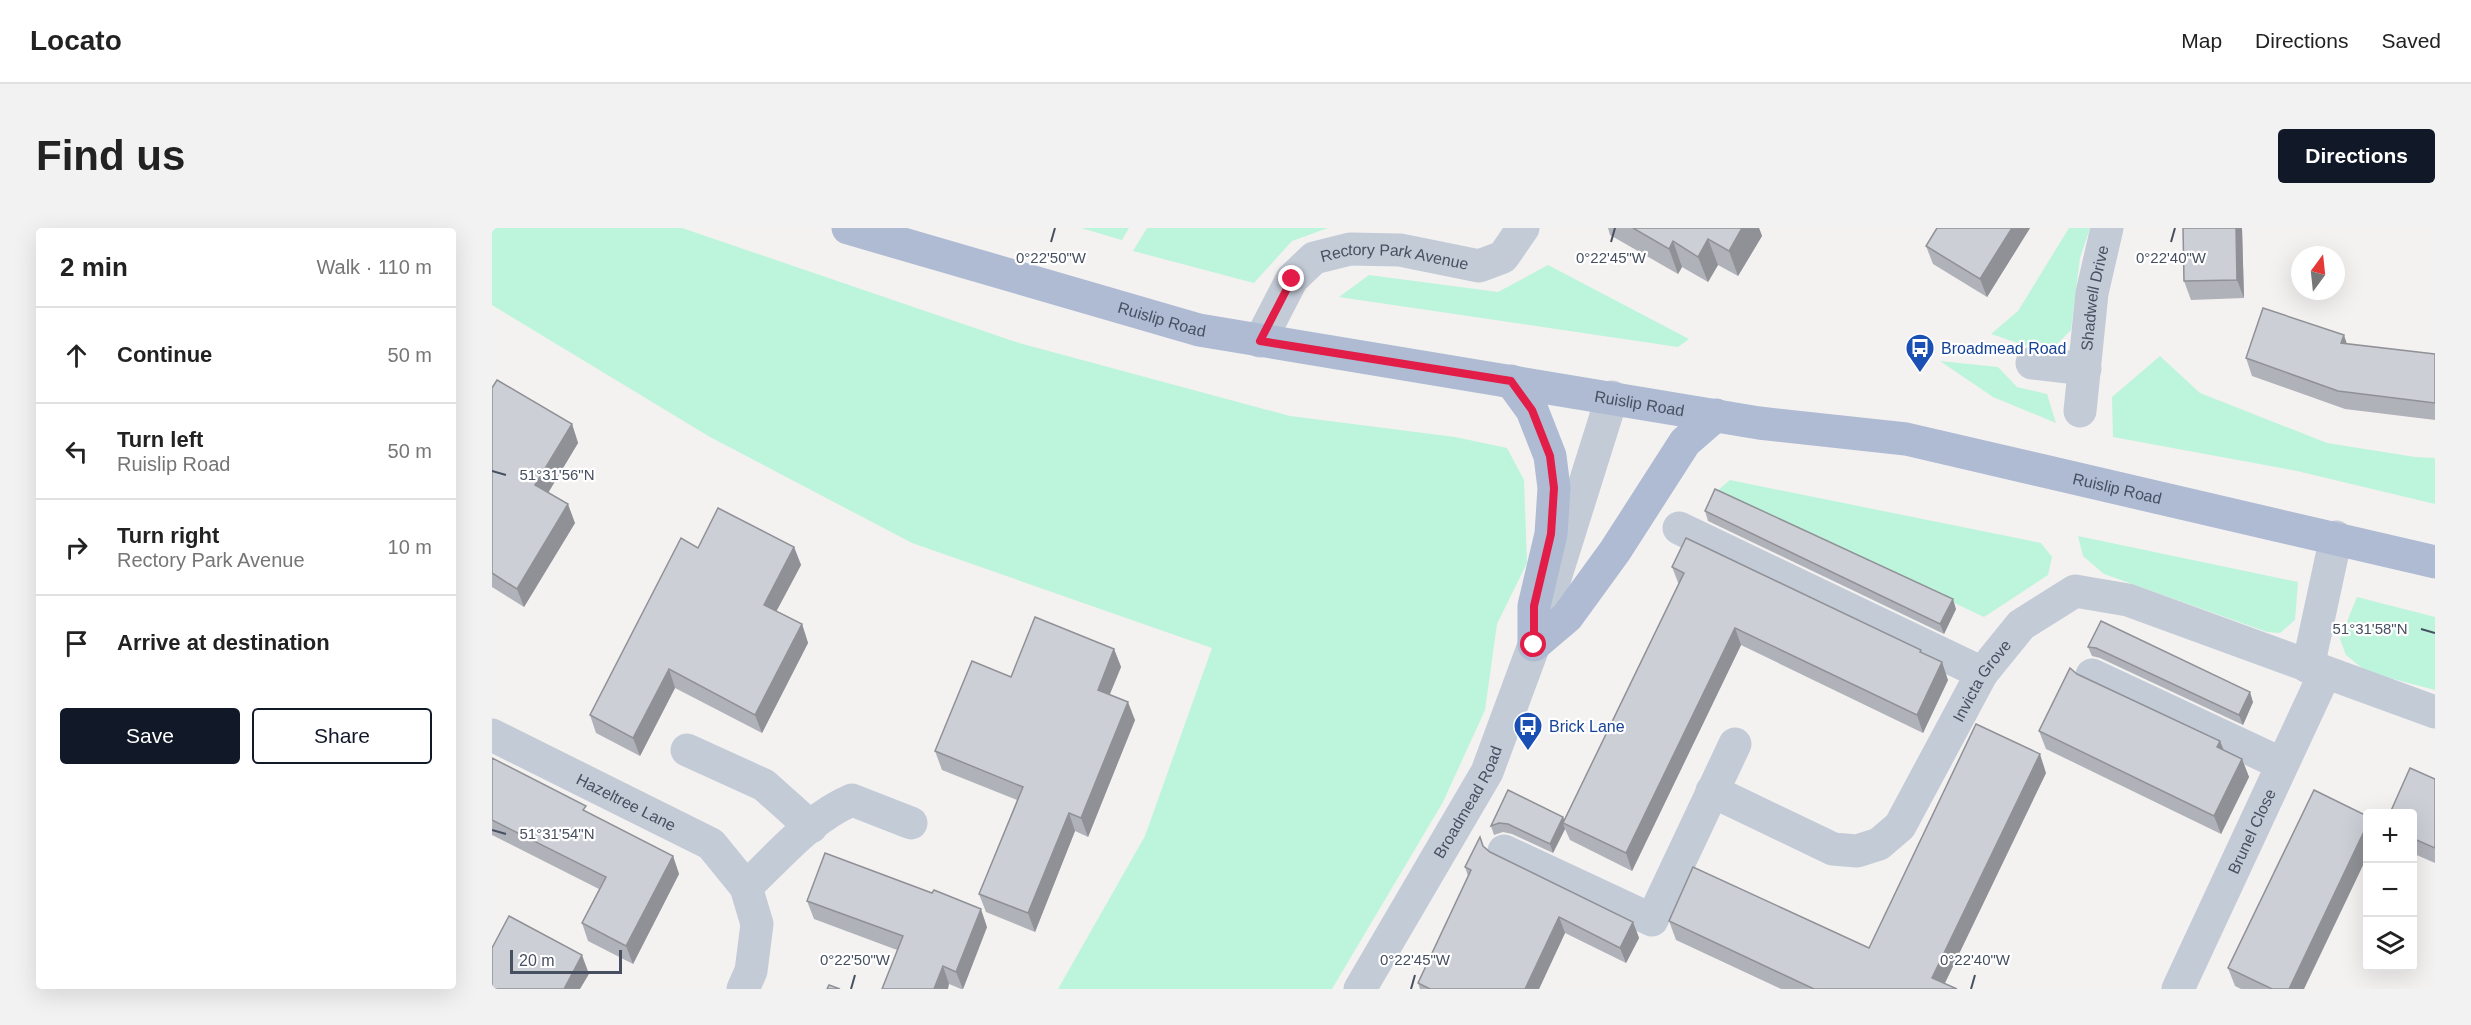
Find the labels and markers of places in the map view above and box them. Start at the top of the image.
bus stop icon: Broadmead Road [1904,332,1936,374]
place label: Broadmead Road [1941,340,2066,357]
bus stop icon: Brick Lane [1512,710,1544,752]
place label: Brick Lane [1549,718,1625,735]

